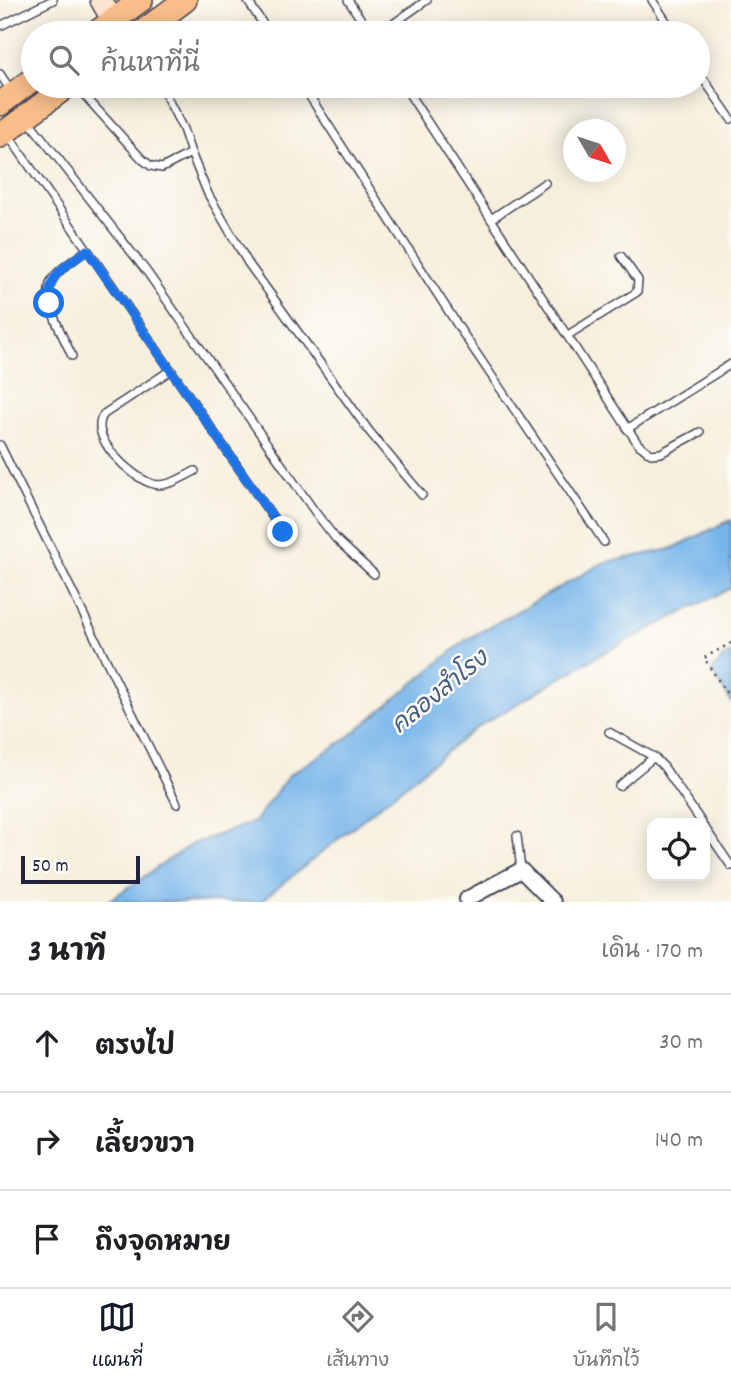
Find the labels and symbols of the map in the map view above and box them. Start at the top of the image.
north arrow [563,119,626,182]
route start [33,287,64,318]
route end [267,516,298,547]
water label: คลองสำโรง [384,641,499,743]
scale bar [21,853,140,885]

